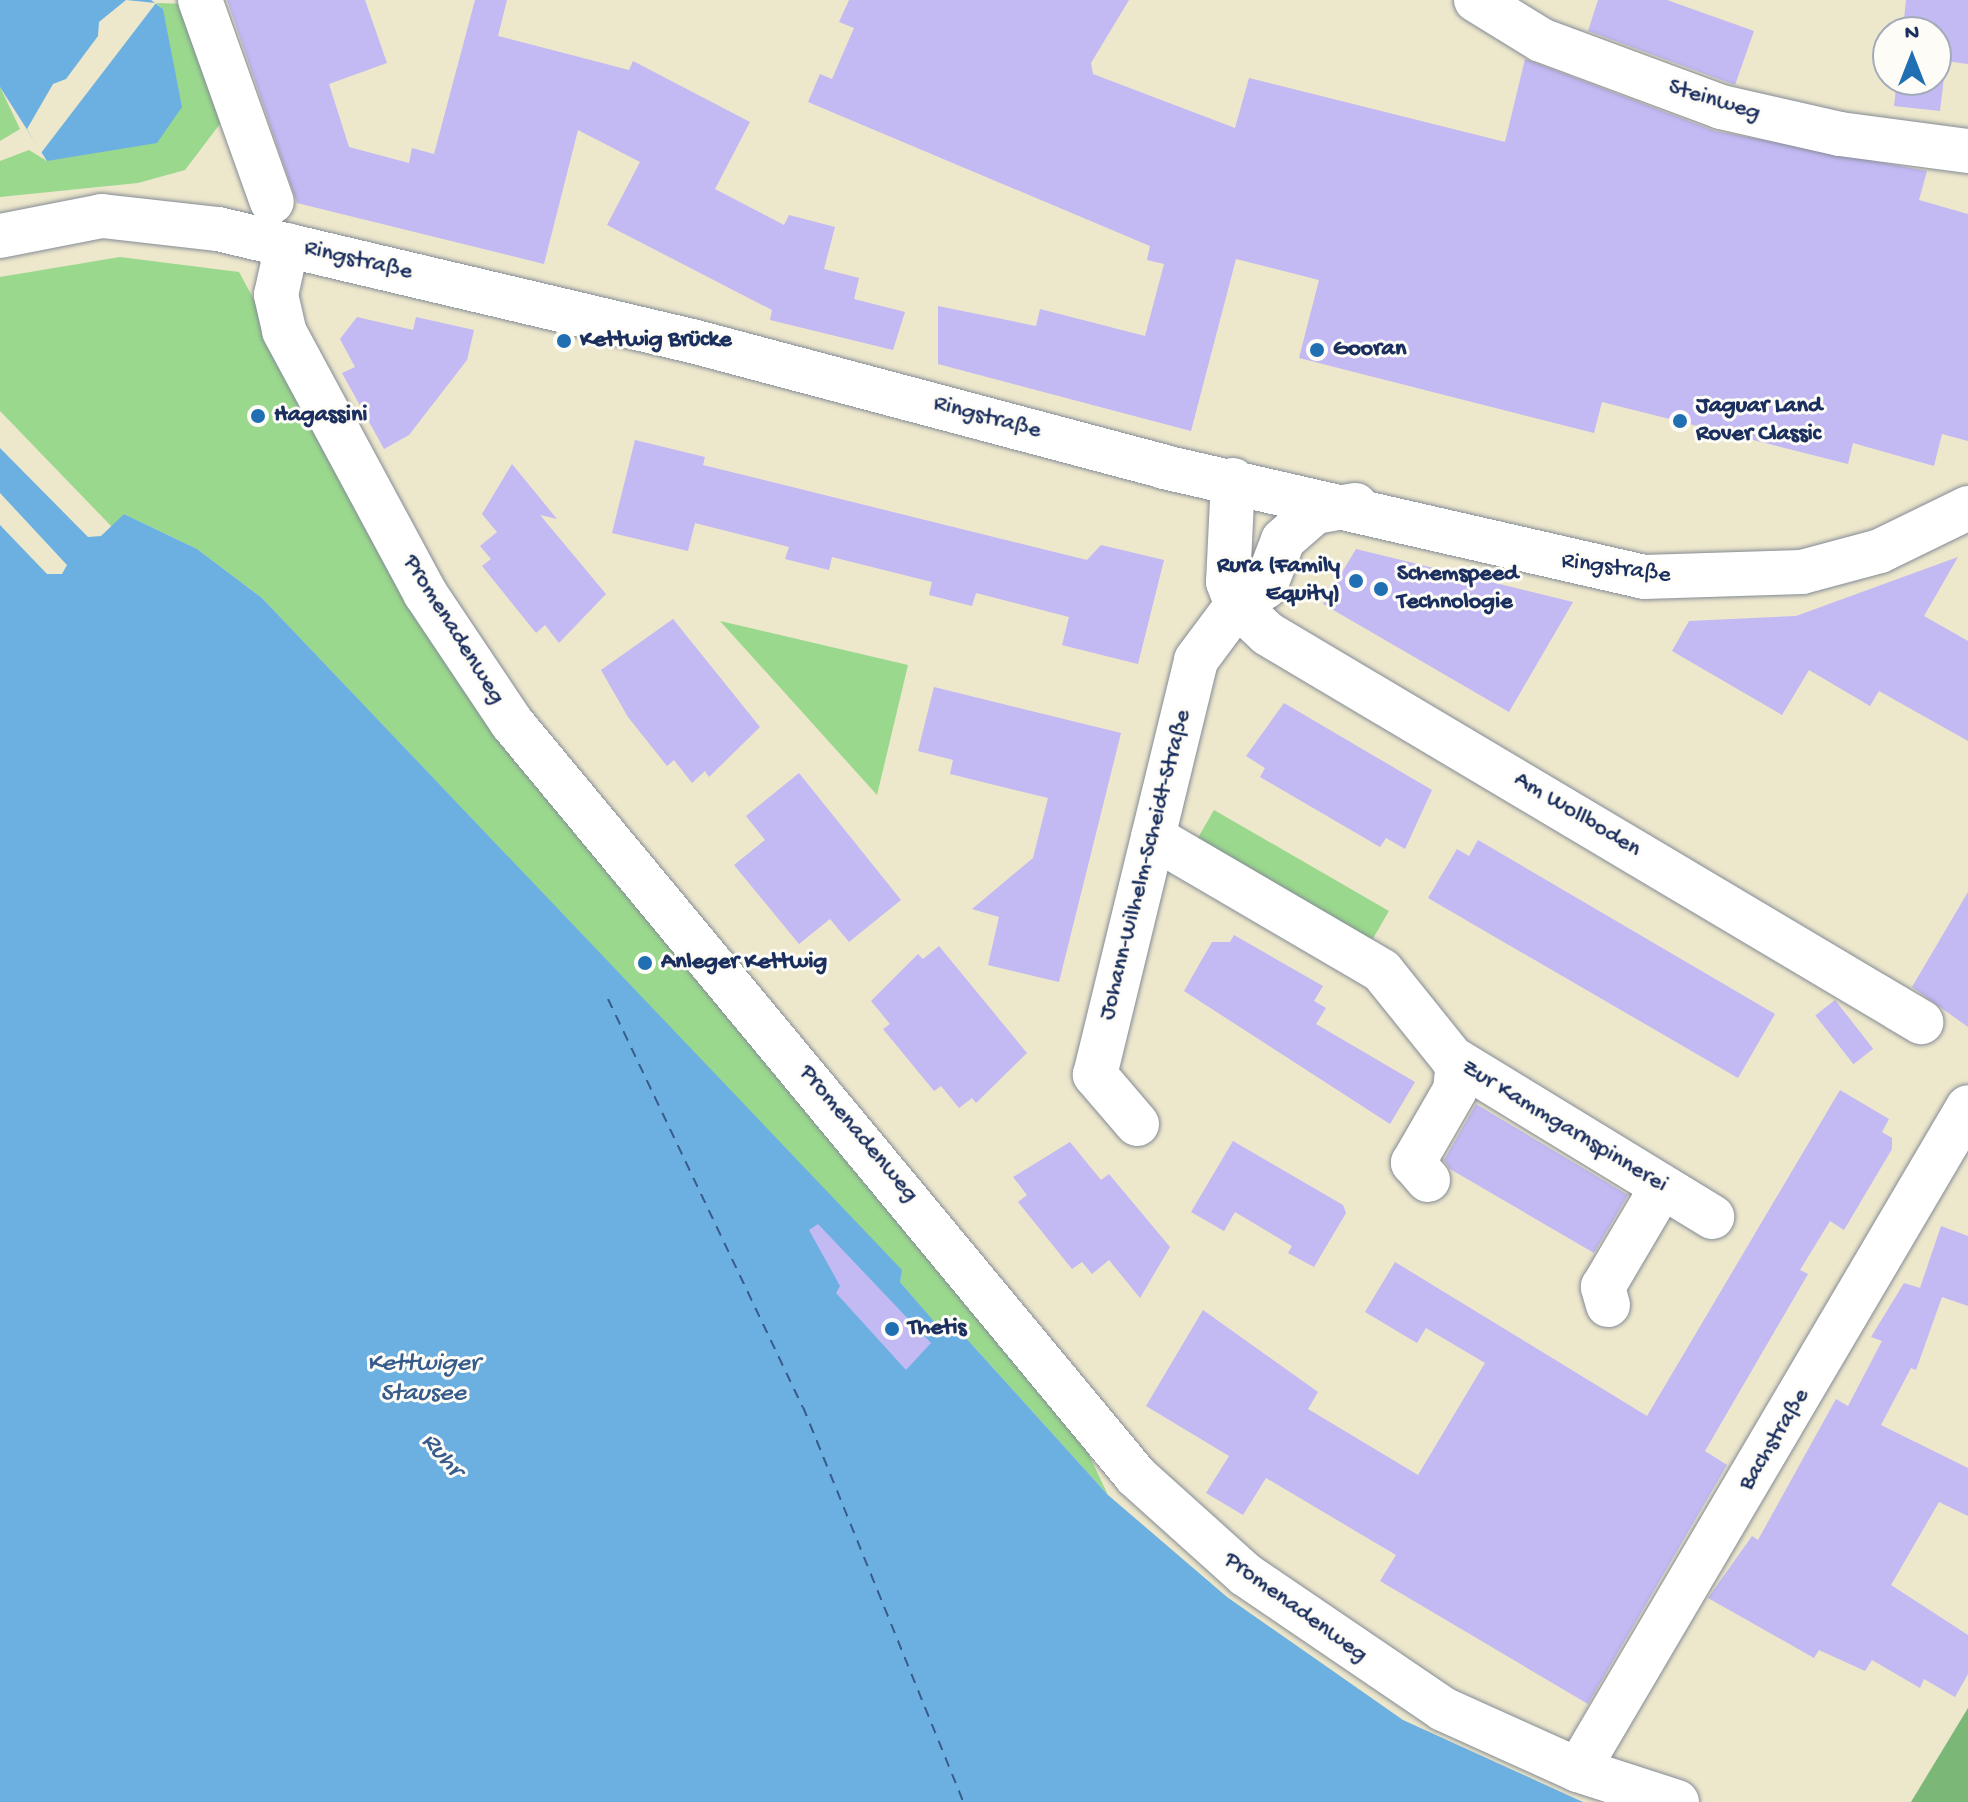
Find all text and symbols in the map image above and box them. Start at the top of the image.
north arrow [1872,16,1952,96]
text: N [1905,21,1919,47]
street label: Steinweg [1665,73,1763,129]
street label: Ringstraße [301,235,415,287]
place label: Kettwig Brücke [580,327,732,355]
marker: Kettwig Brücke [555,332,573,350]
place label: Gooran [1333,336,1406,364]
marker: Gooran [1308,341,1326,359]
street label: Ringstraße [930,390,1044,446]
place label: Jaguar Land Rover Classic [1696,393,1822,449]
place label: Hagassini [274,402,367,430]
marker: Hagassini [249,407,267,425]
marker: Jaguar Land Rover Classic [1671,412,1689,430]
street label: Ringstraße [1559,547,1673,591]
street label: Promenadenweg [396,550,510,710]
place label: Rura (Family Equity) [1217,553,1340,609]
place label: Schemspeed Technologie [1397,561,1518,617]
marker: Rura (Family Equity) [1347,572,1365,590]
marker: Schemspeed Technologie [1372,580,1390,598]
street label: Johann-Wilhelm-Scheidt-Straße [1093,707,1199,1023]
street label: Am Wollboden [1508,766,1646,864]
place label: Anleger Kettwig [661,949,827,977]
marker: Anleger Kettwig [636,954,654,972]
street label: Zur Kammgarnspinnerei [1456,1054,1672,1200]
street label: Promenadenweg [792,1059,924,1209]
place label: Thetis [908,1315,966,1343]
marker: Thetis [883,1320,901,1338]
water label: Kettwiger Stausee [367,1349,479,1410]
street label: Bachstraße [1733,1384,1817,1496]
water label: Ruhr [413,1427,469,1485]
street label: Promenadenweg [1217,1546,1373,1670]

